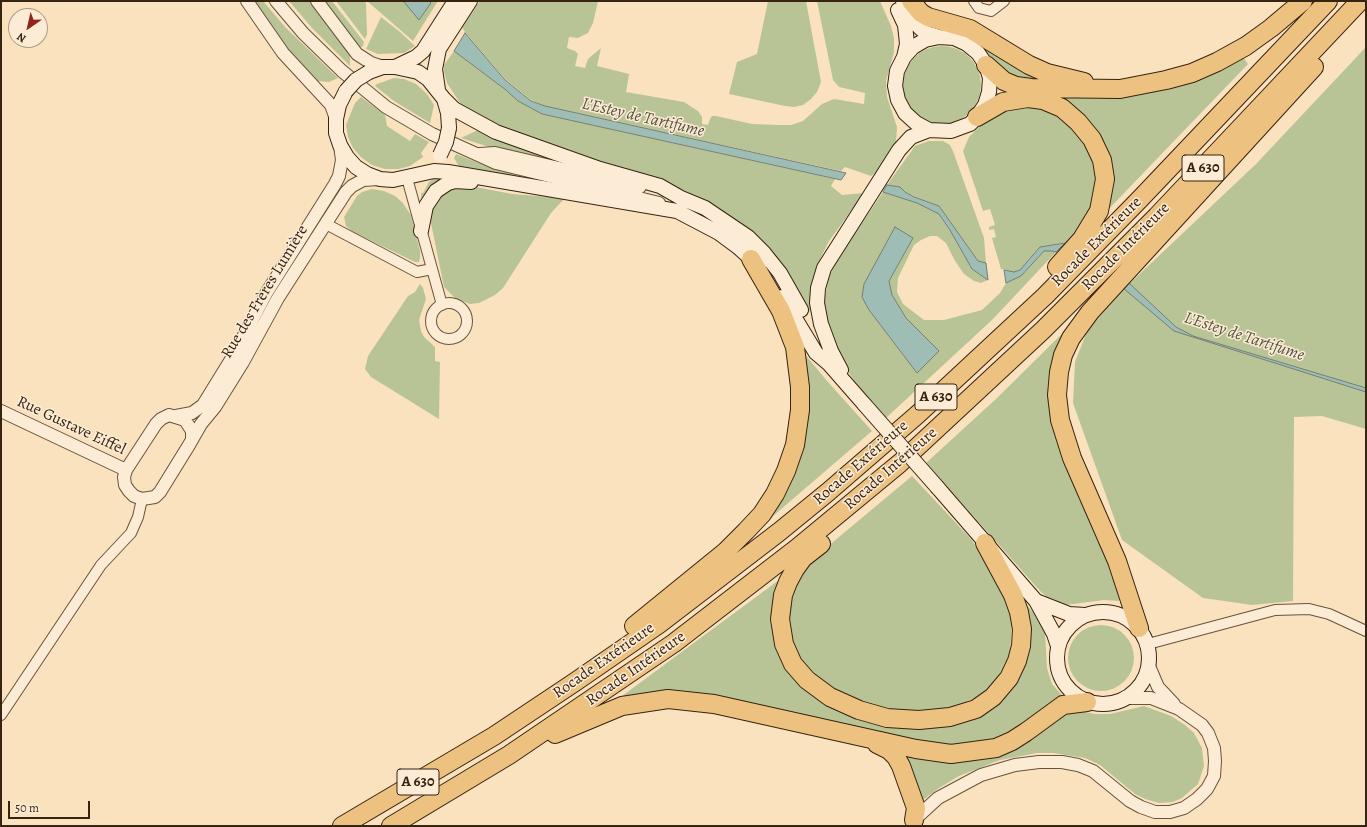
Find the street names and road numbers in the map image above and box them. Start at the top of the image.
road number: A 630 [1182,155,1224,181]
street label: Rocade Extérieure [1048,193,1146,291]
street label: Rocade Intérieure [1078,199,1174,295]
street label: Rue des Frères Lumière [218,222,312,362]
road number: A 630 [915,384,957,410]
street label: Rue Gustave Eiffel [14,392,128,460]
street label: Rocade Extérieure [810,417,912,509]
street label: Rocade Intérieure [841,423,941,515]
street label: Rocade Extérieure [550,619,658,703]
street label: Rocade Intérieure [583,628,689,710]
road number: A 630 [397,769,439,795]

